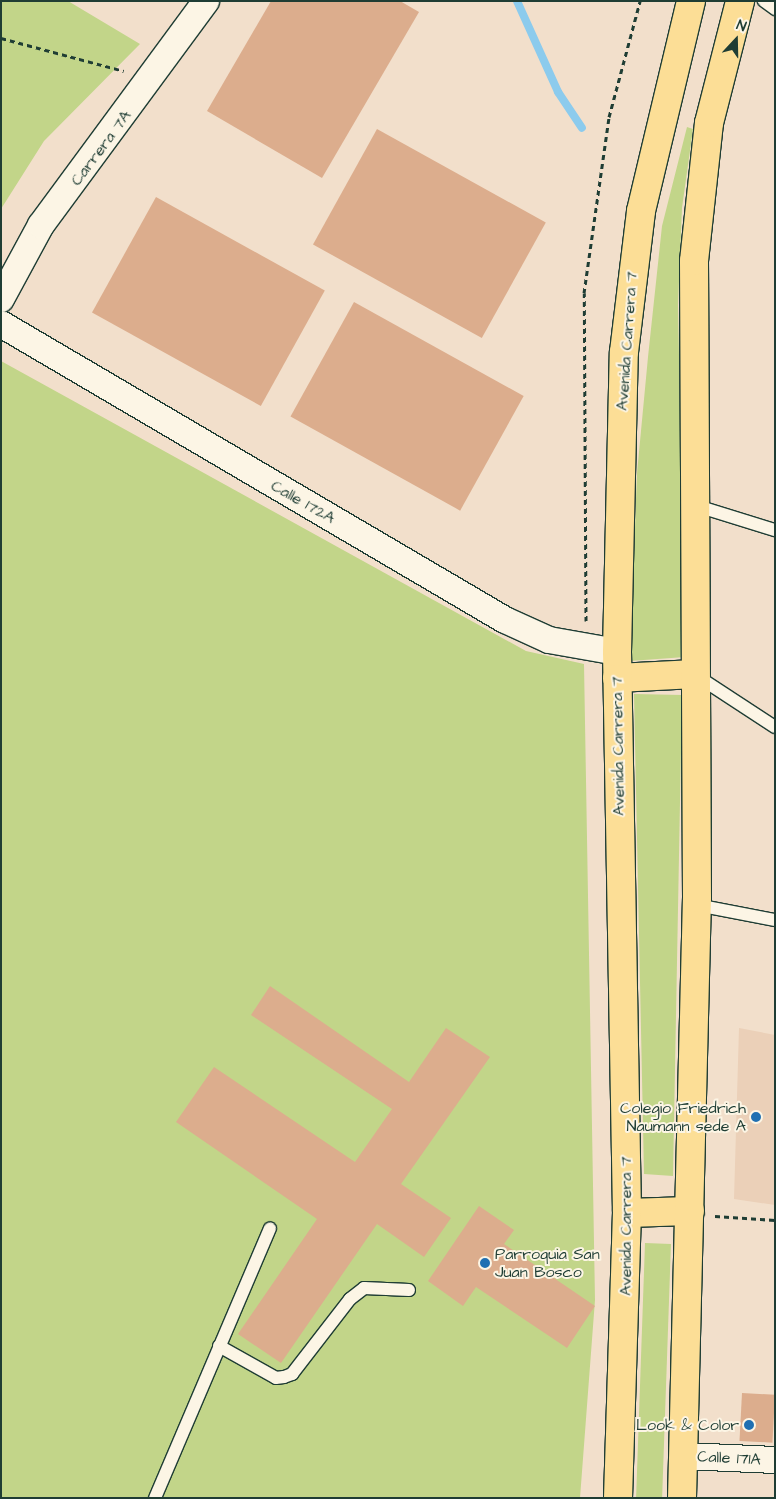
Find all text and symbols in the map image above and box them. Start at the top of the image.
north arrow [711,15,761,65]
text: N [734,15,749,37]
street label: Carrera 7A [66,107,136,189]
street label: Avenida Carrera 7 [613,271,641,411]
street label: Calle 172A [268,476,338,528]
street label: Avenida Carrera 7 [607,676,629,816]
place label: Colegio Friedrich Naumann sede A [620,1098,746,1136]
marker: Colegio Friedrich Naumann sede A [750,1111,762,1123]
street label: Avenida Carrera 7 [616,1156,636,1296]
place label: Parroquia San Juan Bosco [495,1244,600,1282]
marker: Parroquia San Juan Bosco [479,1257,491,1269]
place label: Look & Color [636,1415,739,1435]
marker: Look & Color [743,1419,755,1431]
street label: Calle 171A [697,1447,761,1469]

